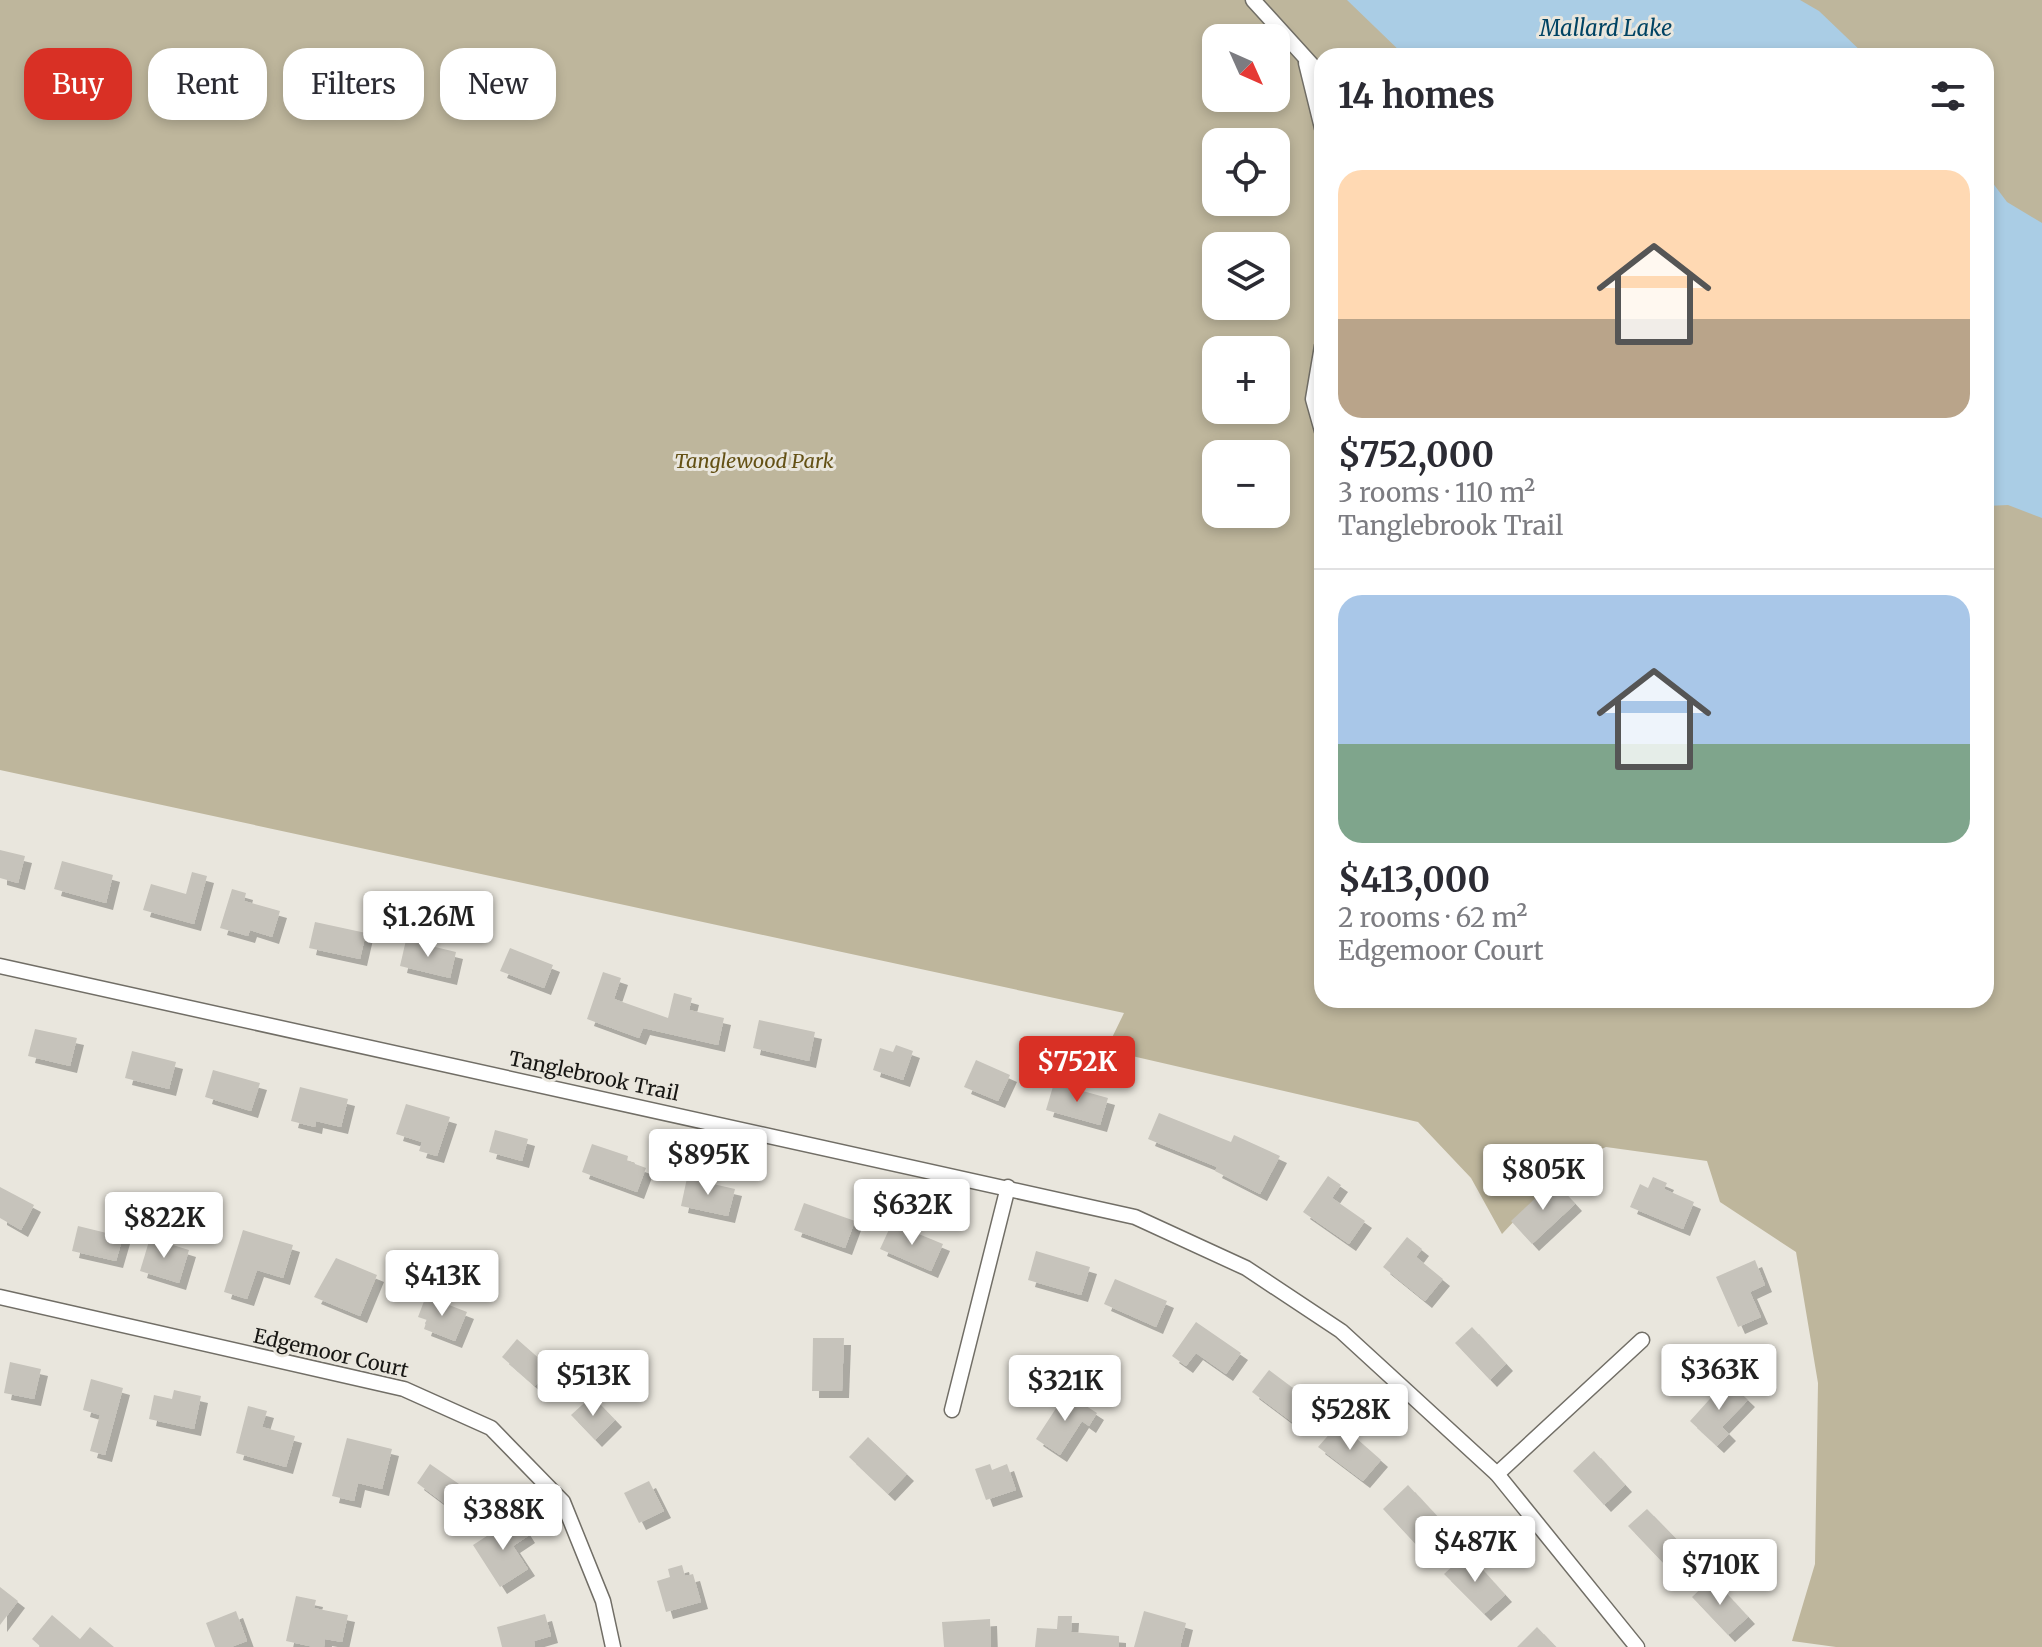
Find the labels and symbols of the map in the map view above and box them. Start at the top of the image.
water label: Mallard Lake [1539,14,1672,42]
north arrow [1202,24,1290,112]
park label: Tanglewood Park [674,448,834,473]
pin: $1.26M [363,891,493,959]
pin: $752K [1021,1036,1133,1104]
street label: Tanglebrook Trail [507,1045,681,1106]
pin: $895K [652,1129,764,1197]
pin: $805K [1487,1144,1599,1212]
pin: $632K [856,1179,968,1247]
pin: $822K [108,1192,220,1260]
pin: $413K [386,1250,498,1318]
street label: Edgemoor Court [251,1323,411,1383]
pin: $363K [1663,1344,1775,1412]
pin: $513K [537,1350,649,1418]
pin: $321K [1009,1355,1121,1423]
pin: $528K [1294,1384,1406,1452]
pin: $388K [447,1484,559,1552]
pin: $487K [1419,1516,1531,1584]
pin: $710K [1664,1539,1776,1607]

